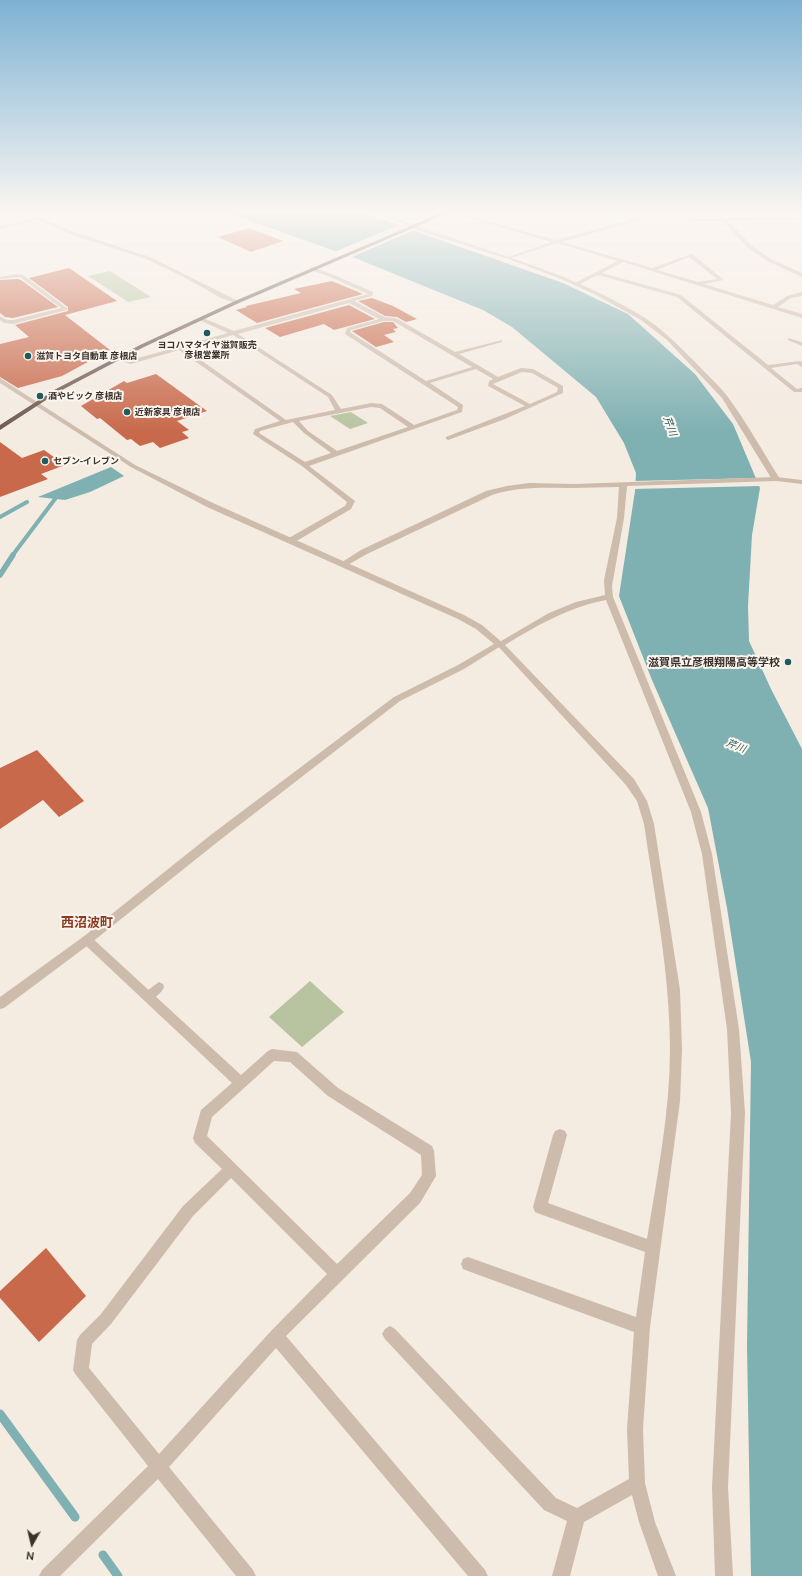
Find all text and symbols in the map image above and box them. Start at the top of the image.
marker: ヨコハマタイヤ滋賀販売 彦根営業所 [202,328,212,338]
place label: ヨコハマタイヤ滋賀販売 彦根営業所 [158,340,256,361]
marker: 滋賀トヨタ自動車 彦根店 [23,351,33,361]
place label: 滋賀トヨタ自動車 彦根店 [36,351,137,361]
marker: 酒やビック 彦根店 [35,391,45,401]
place label: 酒やビック 彦根店 [48,391,122,401]
marker: 近新家具 彦根店 [122,407,132,417]
place label: 近新家具 彦根店 [135,407,200,417]
water label: 芹川 [661,415,679,437]
marker: セブン-イレブン [40,456,50,466]
place label: セブン-イレブン [53,456,119,466]
place label: 滋賀県立彦根翔陽高等学校 [648,655,780,669]
marker: 滋賀県立彦根翔陽高等学校 [783,657,793,667]
water label: 芹川 [725,737,747,755]
district label: 西沼波町 [61,915,113,931]
north arrow [12,1524,52,1564]
text: N [25,1549,35,1562]

